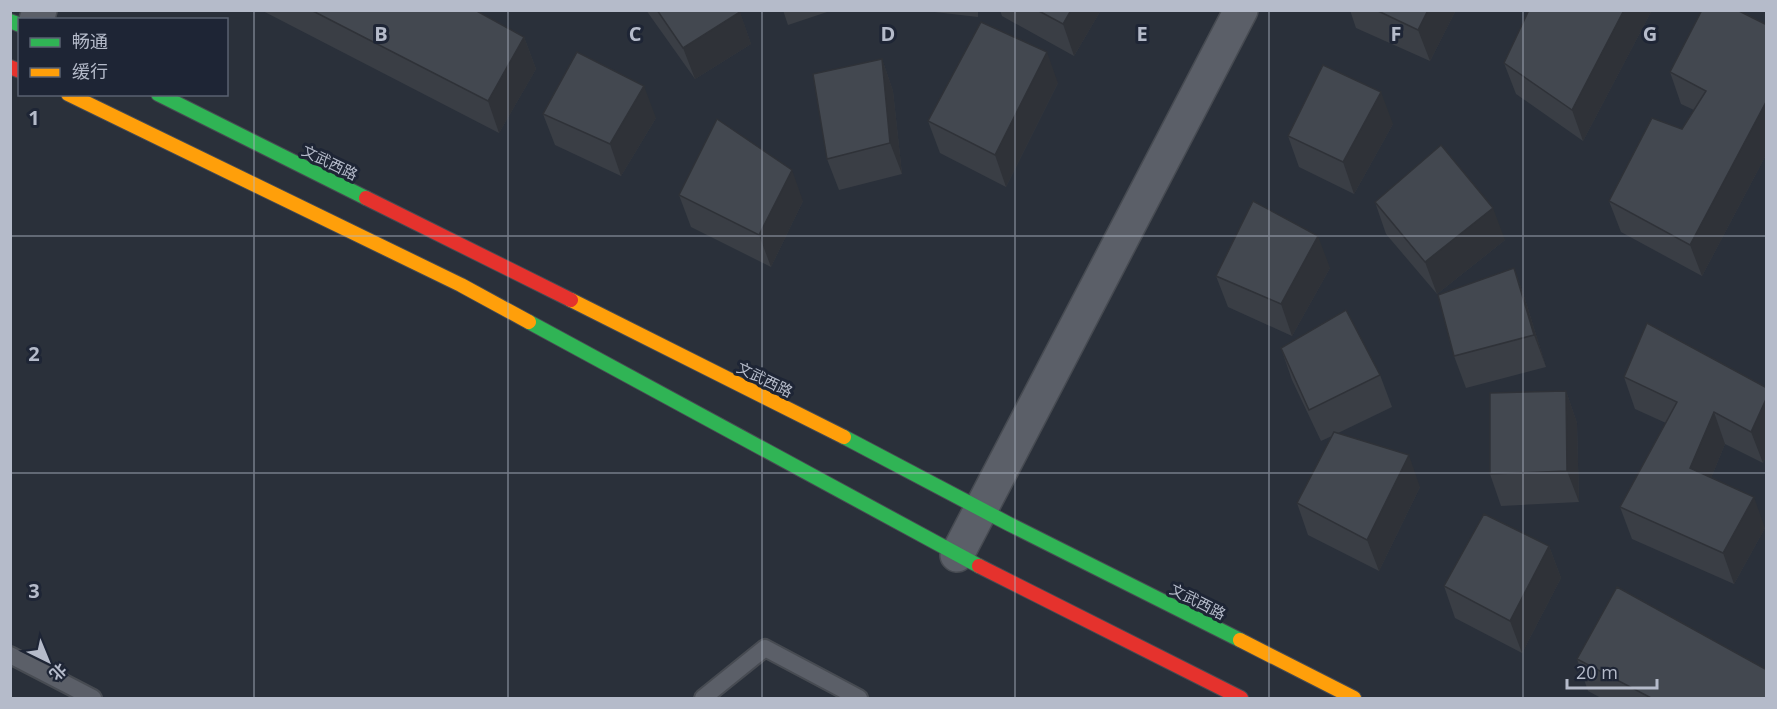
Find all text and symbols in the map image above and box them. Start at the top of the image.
legend [18,18,228,96]
text: B [374,20,388,47]
text: C [629,20,642,47]
text: D [881,20,895,47]
text: E [1136,20,1148,47]
text: F [1391,20,1401,47]
text: G [1643,20,1657,47]
text: 畅通 [72,29,108,53]
text: 缓行 [72,59,108,83]
text: 1 [28,104,40,131]
street label: 文武西路 [299,140,361,184]
text: 2 [28,340,40,367]
street label: 文武西路 [734,357,796,401]
text: 3 [28,577,40,604]
street label: 文武西路 [1167,578,1229,624]
north arrow [18,631,78,691]
scale bar [1567,652,1657,690]
text: 北 [45,658,72,685]
text: 20 m [1576,660,1618,684]

